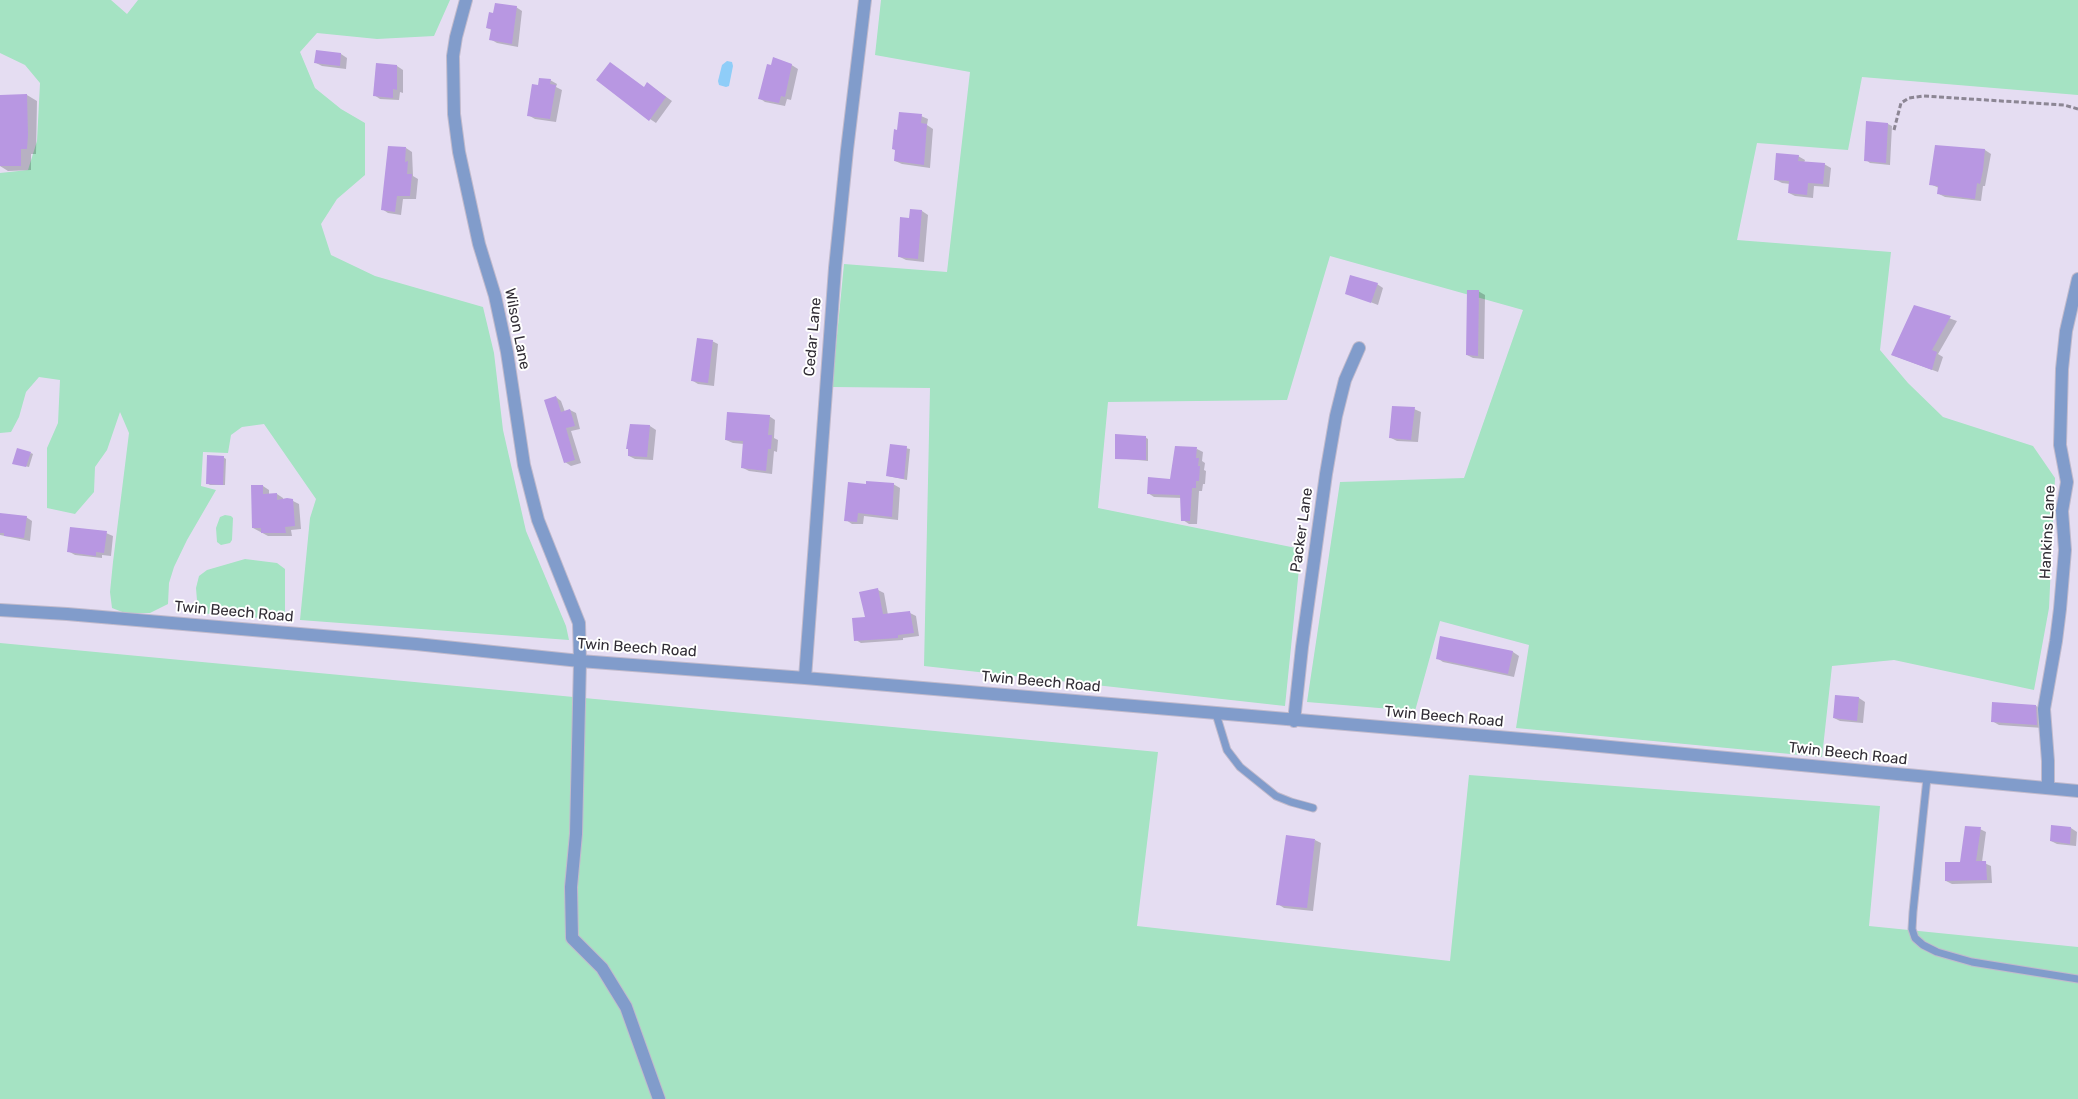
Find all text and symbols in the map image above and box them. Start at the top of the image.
street label: Wilson Lane [500,287,534,371]
street label: Cedar Lane [801,297,825,377]
street label: Hankins Lane [2037,485,2059,579]
street label: Packer Lane [1287,486,1317,574]
street label: Twin Beech Road [174,598,294,626]
street label: Twin Beech Road [577,635,697,661]
street label: Twin Beech Road [981,668,1101,696]
street label: Twin Beech Road [1384,703,1504,731]
street label: Twin Beech Road [1788,739,1908,769]

